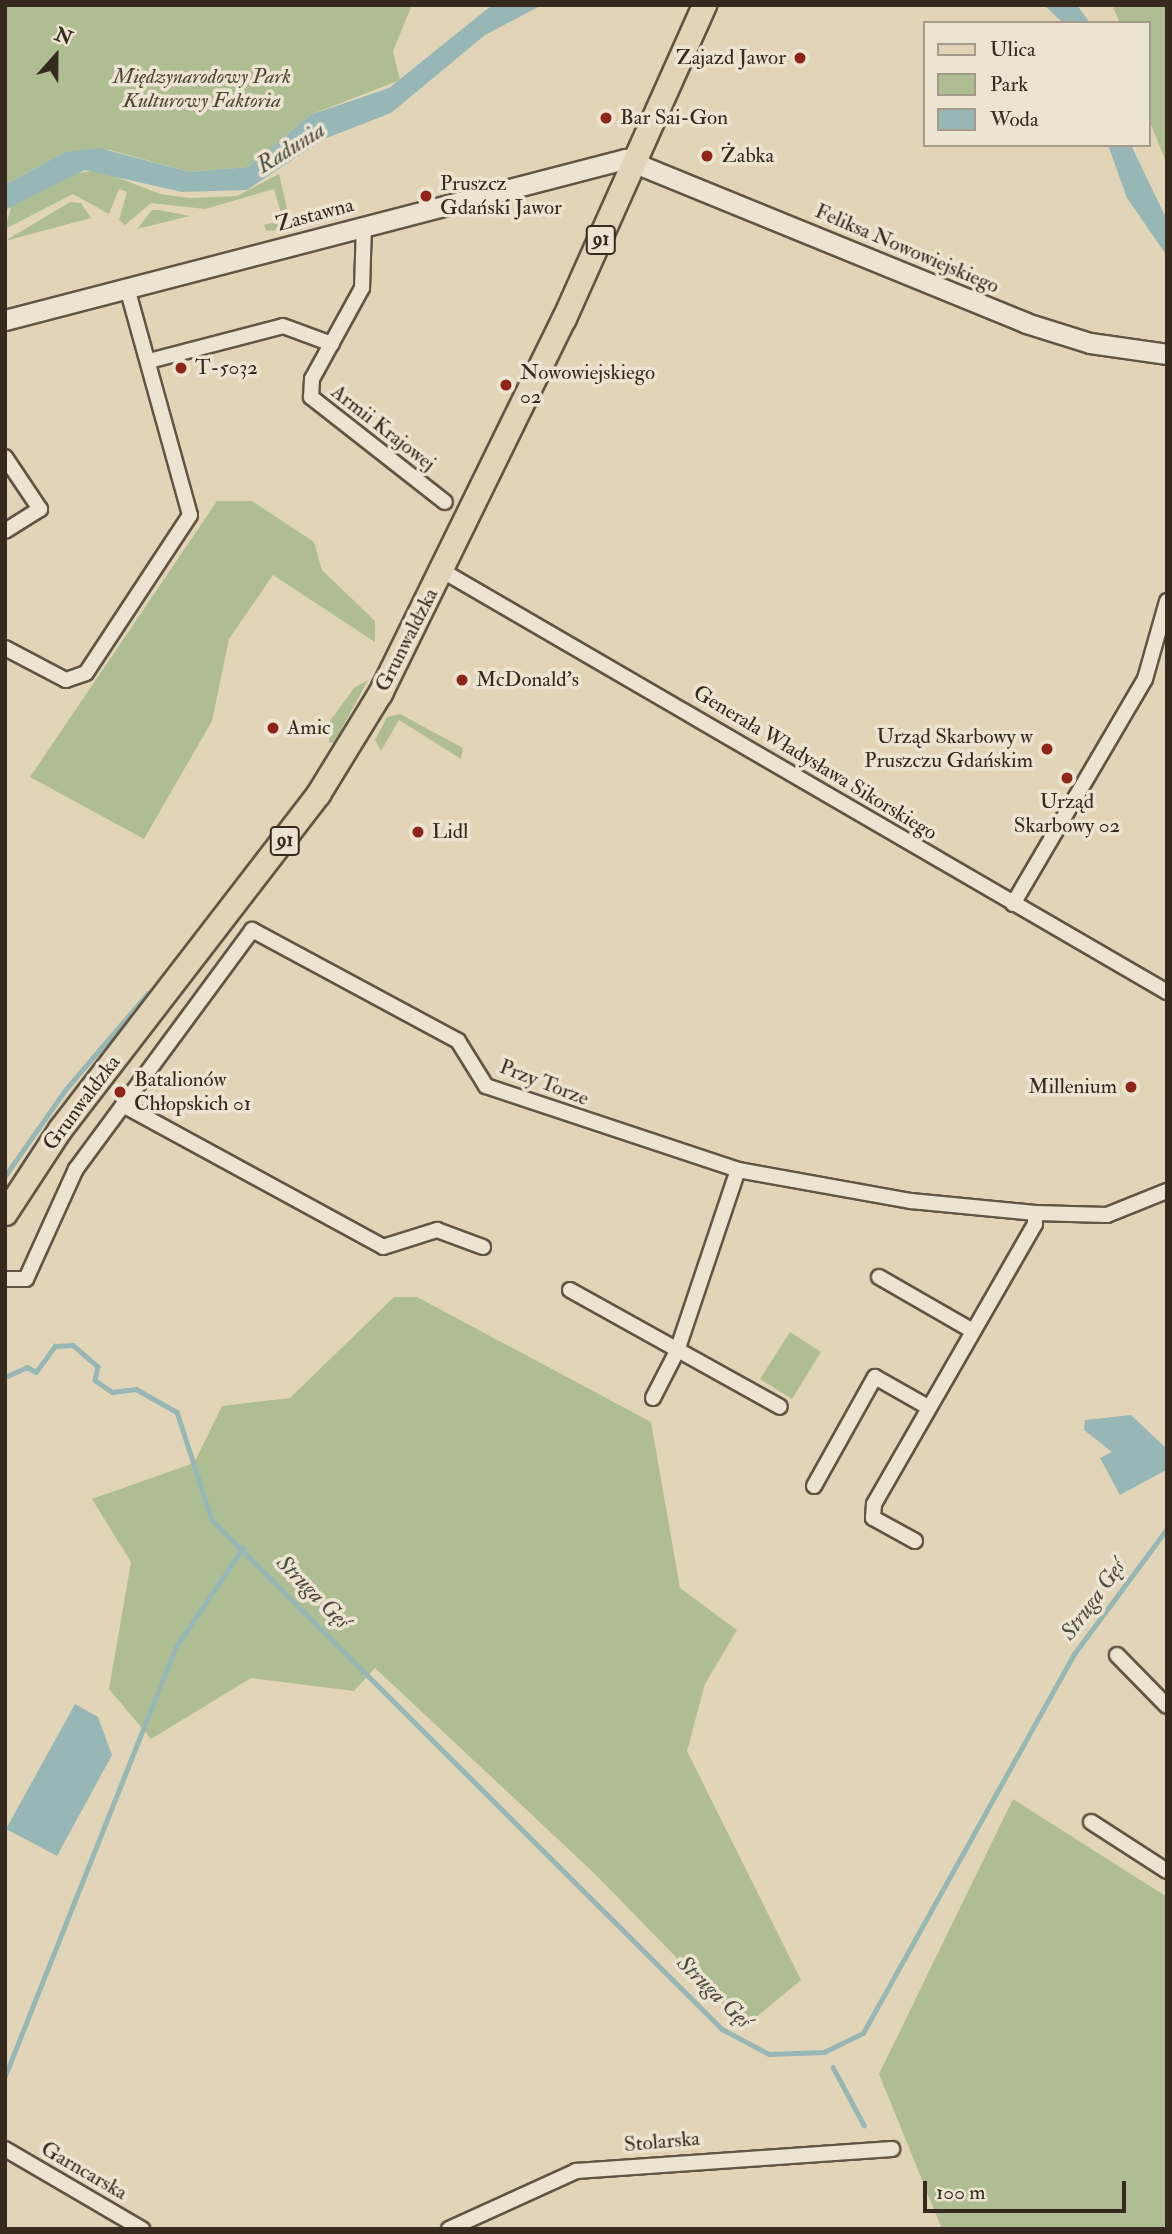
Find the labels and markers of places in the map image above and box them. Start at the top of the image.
place label: Zajazd Jawor [676,45,786,71]
marker: Zajazd Jawor [792,50,808,66]
place label: Bar Sai-Gon [620,105,728,131]
marker: Bar Sai-Gon [598,110,614,126]
place label: Żabka [721,143,774,169]
marker: Żabka [699,148,715,164]
place label: Pruszcz Gdański Jawor [440,171,562,221]
marker: Pruszcz Gdański Jawor [418,188,434,204]
place label: T-5032 [195,355,258,381]
marker: T-5032 [173,360,189,376]
place label: Nowowiejskiego 02 [520,360,655,410]
marker: Nowowiejskiego 02 [498,377,514,393]
place label: McDonald's [476,667,579,693]
marker: McDonald's [454,672,470,688]
place label: Amic [287,715,331,741]
marker: Amic [265,720,281,736]
place label: Urząd Skarbowy w Pruszczu Gdańskim [864,724,1033,774]
marker: Urząd Skarbowy w Pruszczu Gdańskim [1039,741,1055,757]
marker: Urząd Skarbowy 02 [1059,770,1075,786]
place label: Urząd Skarbowy 02 [1014,789,1120,839]
place label: Lidl [432,819,468,845]
marker: Lidl [410,824,426,840]
place label: Batalionów Chłopskich 01 [134,1067,251,1117]
place label: Millenium [1028,1074,1117,1100]
marker: Millenium [1123,1079,1139,1095]
marker: Batalionów Chłopskich 01 [112,1084,128,1100]

